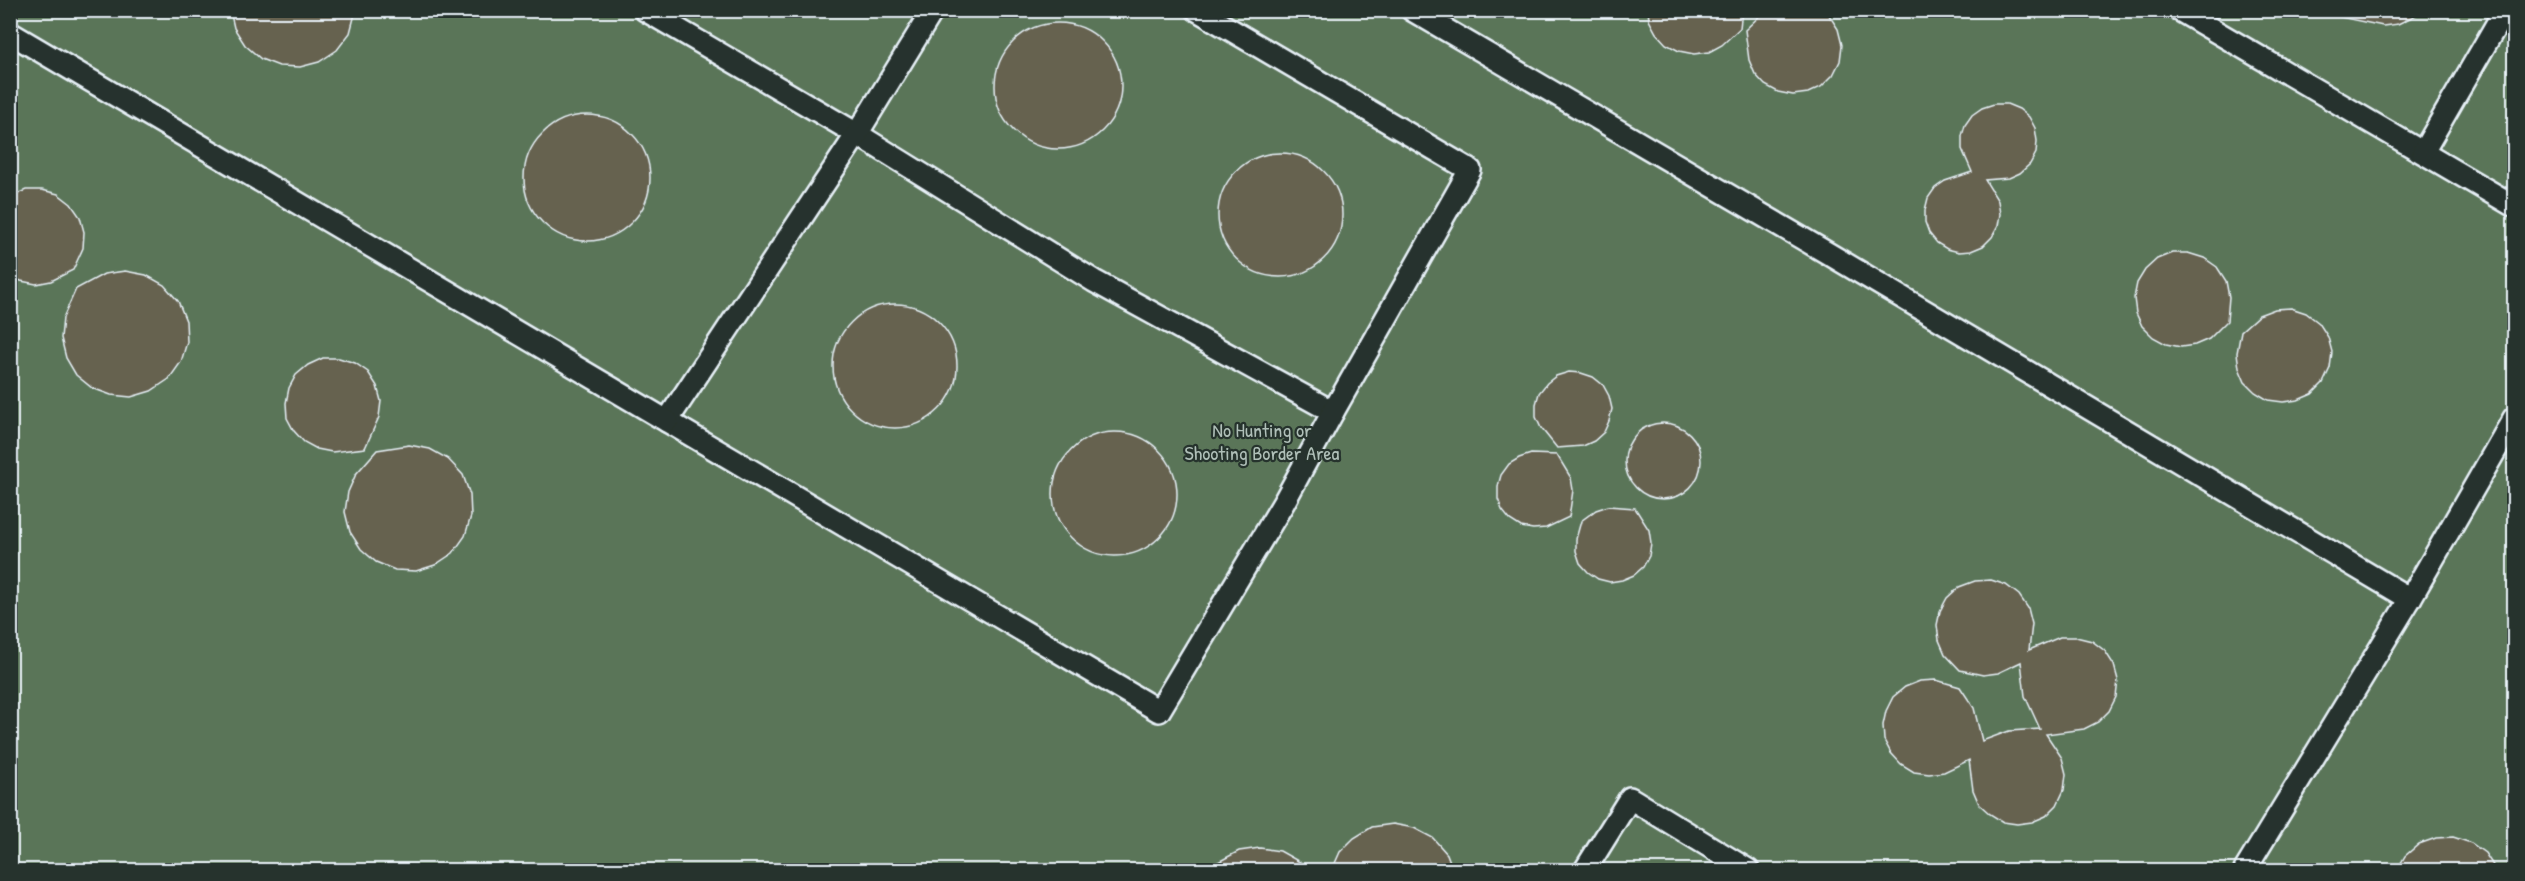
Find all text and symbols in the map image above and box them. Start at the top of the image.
park label: No Hunting or Shooting Border Area [1185,416,1340,466]

